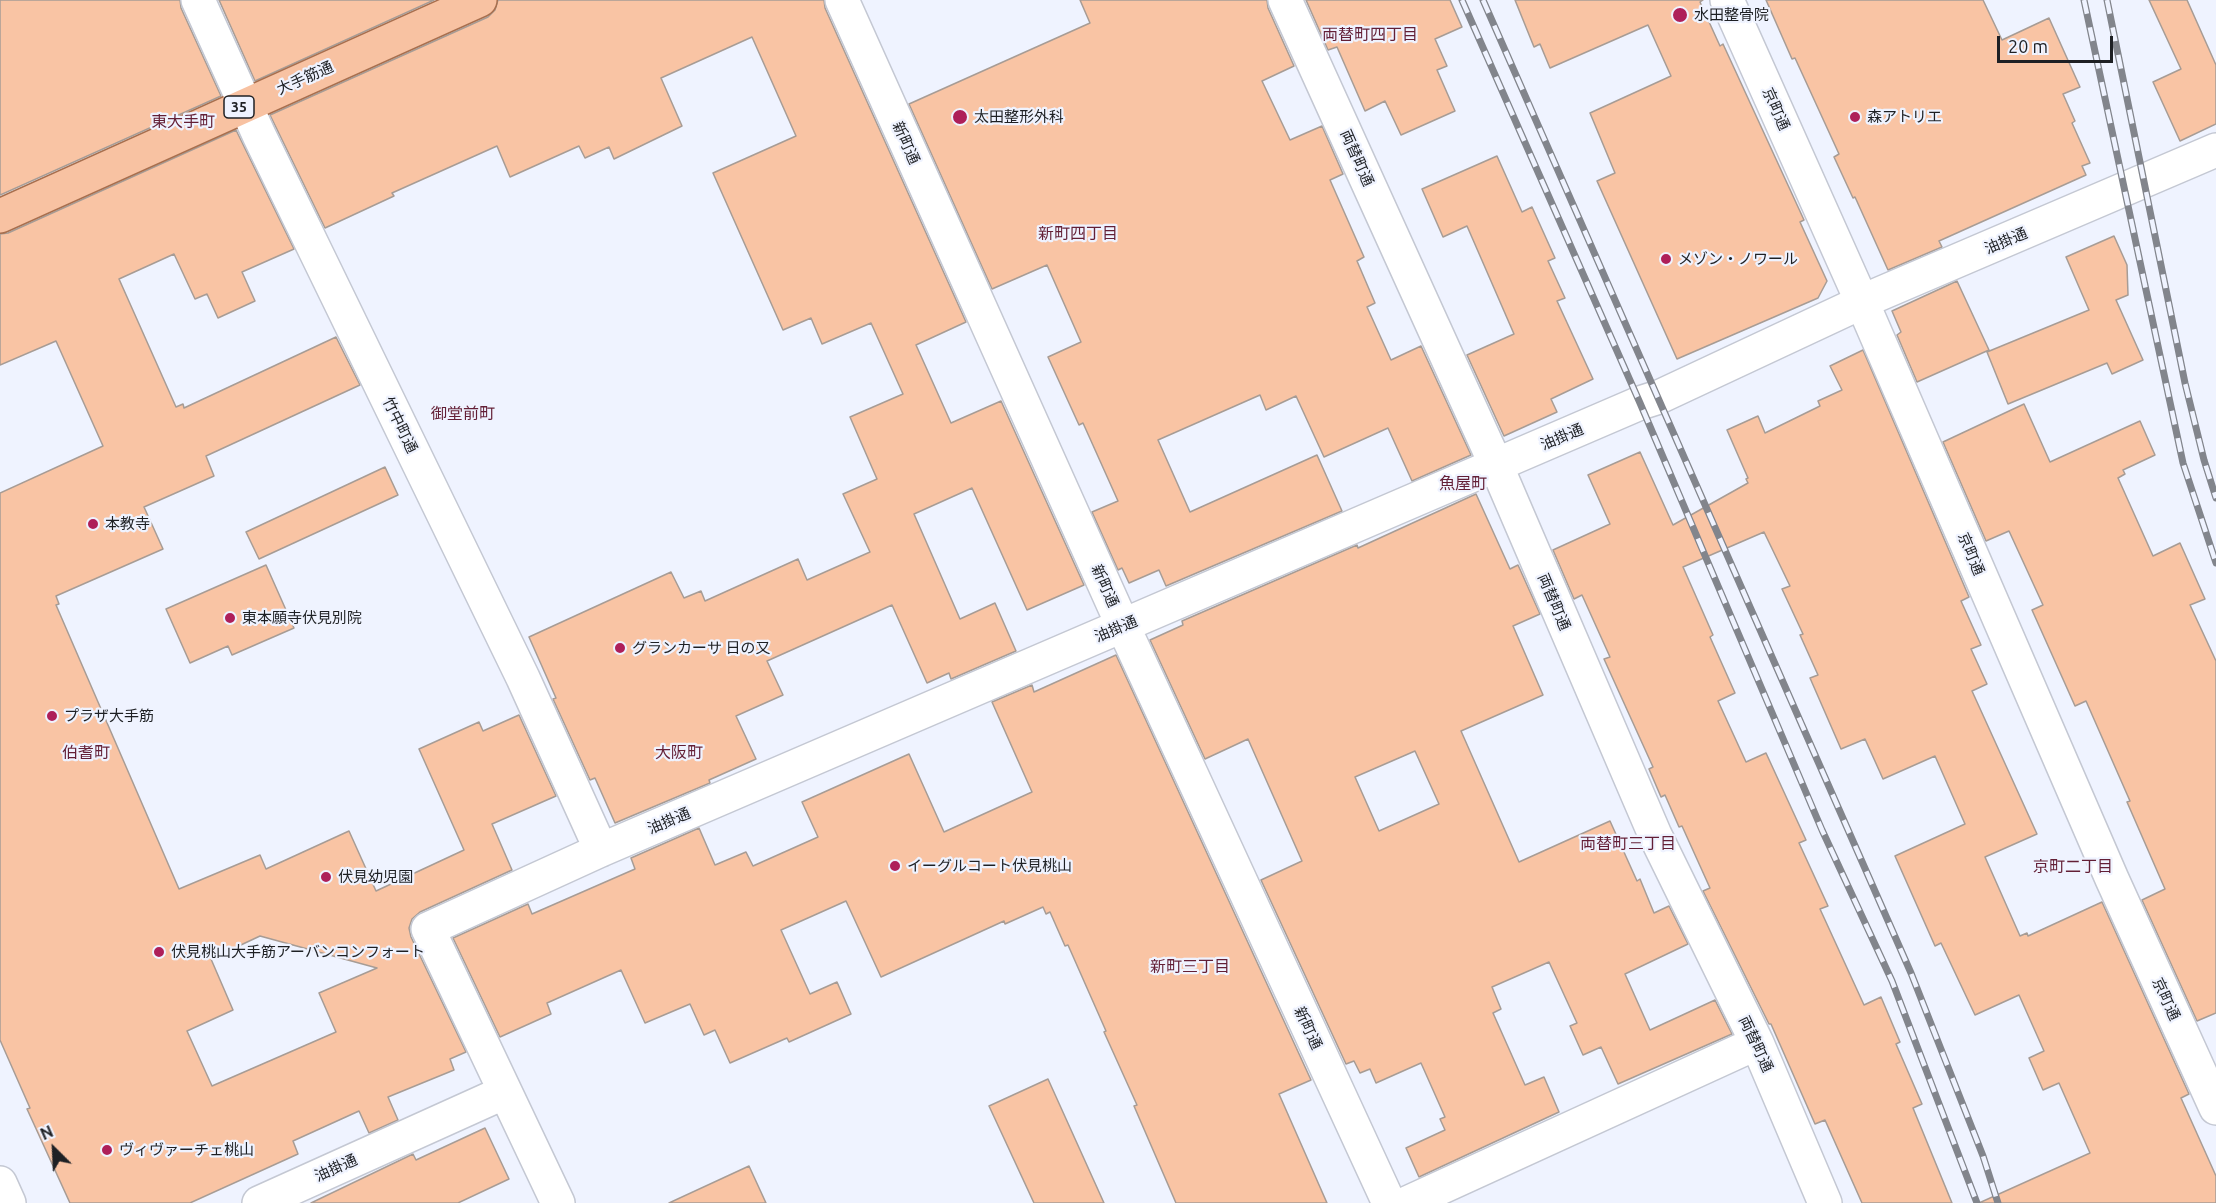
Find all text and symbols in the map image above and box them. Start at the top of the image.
marker: 水田整骨院 [1671,6,1689,24]
place label: 水田整骨院 [1694,6,1769,24]
scale bar [2000,24,2116,62]
district label: 両替町四丁目 [1322,25,1418,45]
text: 20 m [2008,36,2048,56]
street label: 大手筋通 [274,58,336,98]
street label: 京町通 [1759,85,1793,133]
road number: 35 [224,96,254,118]
marker: 太田整形外科 [951,108,969,126]
place label: 太田整形外科 [974,108,1064,126]
place label: 森アトリエ [1867,108,1942,126]
marker: 森アトリエ [1848,110,1862,124]
district label: 東大手町 [151,112,215,132]
street label: 新町通 [889,119,923,167]
street label: 両替町通 [1337,127,1377,189]
district label: 新町四丁目 [1038,224,1118,244]
street label: 油掛通 [1982,224,2030,258]
place label: メゾン・ノワール [1678,250,1798,268]
marker: メゾン・ノワール [1659,252,1673,266]
street label: 竹中町通 [379,394,421,456]
district label: 御堂前町 [431,404,495,424]
street label: 油掛通 [1538,420,1586,454]
district label: 魚屋町 [1439,474,1487,494]
place label: 本教寺 [105,515,150,533]
marker: 本教寺 [86,517,100,531]
street label: 京町通 [1954,530,1988,578]
street label: 新町通 [1088,562,1122,610]
street label: 両替町通 [1534,571,1574,633]
place label: 東本願寺伏見別院 [242,609,362,627]
marker: 東本願寺伏見別院 [223,611,237,625]
street label: 油掛通 [1092,612,1140,646]
place label: グランカーサ 日の又 [632,639,770,657]
marker: グランカーサ 日の又 [613,641,627,655]
place label: プラザ大手筋 [64,707,154,725]
marker: プラザ大手筋 [45,709,59,723]
district label: 伯耆町 [62,743,110,763]
district label: 大阪町 [655,743,703,763]
street label: 油掛通 [645,804,693,838]
district label: 両替町三丁目 [1580,834,1676,854]
place label: イーグルコート伏見桃山 [907,857,1072,875]
district label: 京町二丁目 [2033,857,2113,877]
marker: イーグルコート伏見桃山 [888,859,902,873]
place label: 伏見幼児園 [338,868,413,886]
marker: 伏見幼児園 [319,870,333,884]
place label: 伏見桃山大手筋アーバンコンフォート [171,943,425,961]
marker: 伏見桃山大手筋アーバンコンフォート [152,945,166,959]
district label: 新町三丁目 [1150,957,1230,977]
street label: 京町通 [2148,975,2184,1023]
street label: 新町通 [1290,1004,1326,1052]
street label: 両替町通 [1735,1013,1777,1075]
north arrow [24,1119,84,1179]
text: N [38,1122,56,1143]
place label: ヴィヴァーチェ桃山 [119,1141,254,1159]
marker: ヴィヴァーチェ桃山 [100,1143,114,1157]
street label: 油掛通 [312,1151,360,1185]

